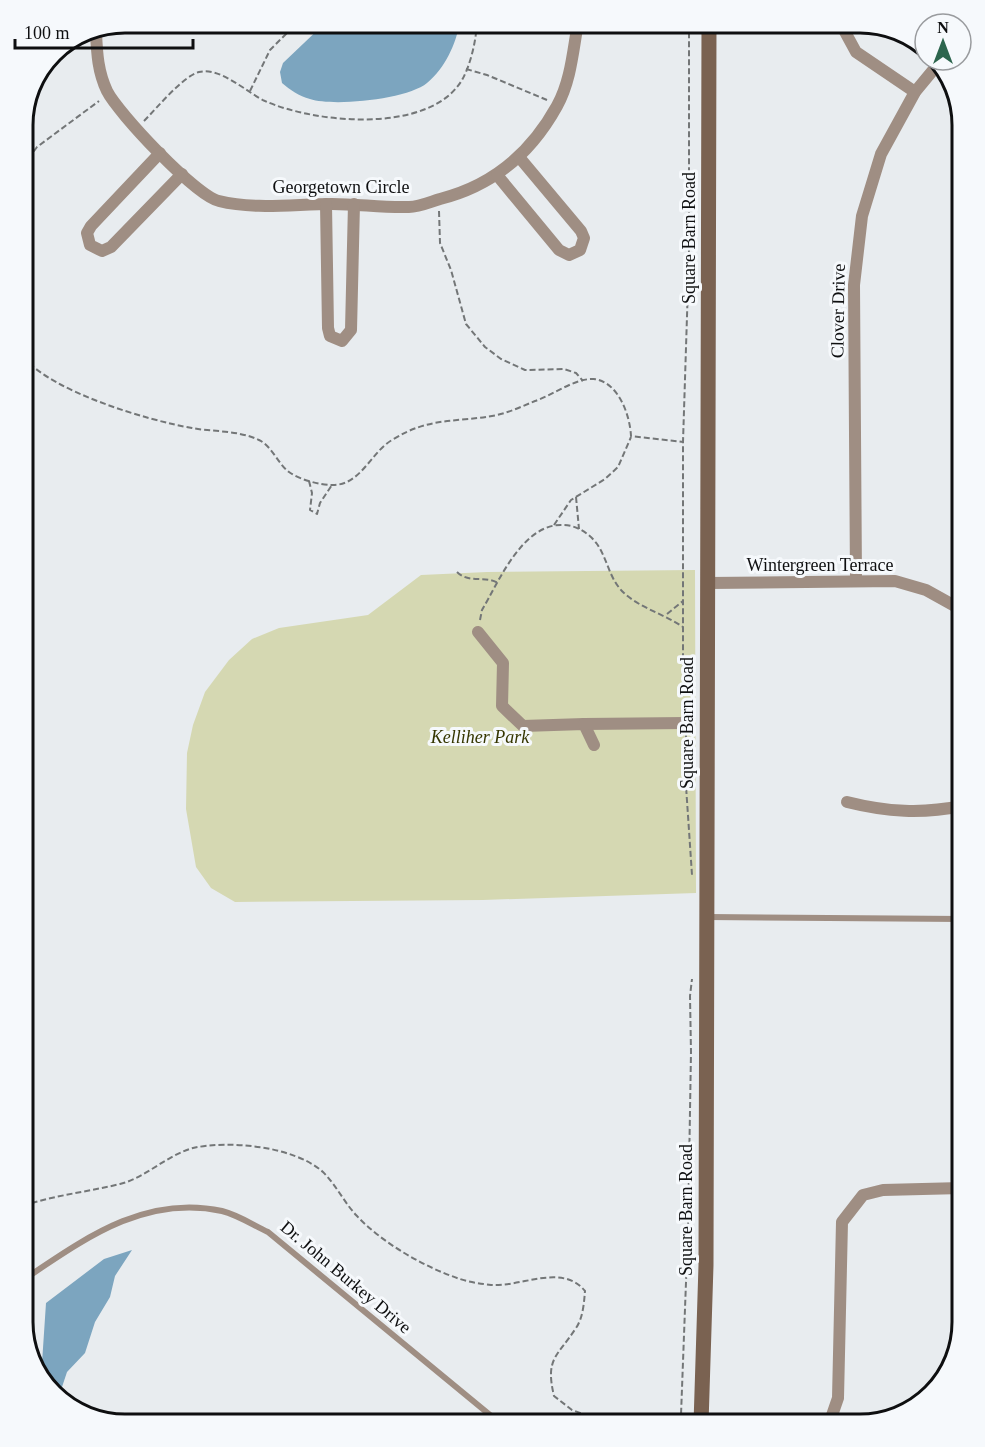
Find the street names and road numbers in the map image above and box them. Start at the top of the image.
street label: Square Barn Road [679,172,699,304]
street label: Georgetown Circle [272,177,410,197]
street label: Clover Drive [827,264,849,358]
street label: Wintergreen Terrace [747,555,893,575]
street label: Square Barn Road [677,657,697,789]
street label: Square Barn Road [676,1144,696,1276]
street label: Dr. John Burkey Drive [277,1217,415,1337]

